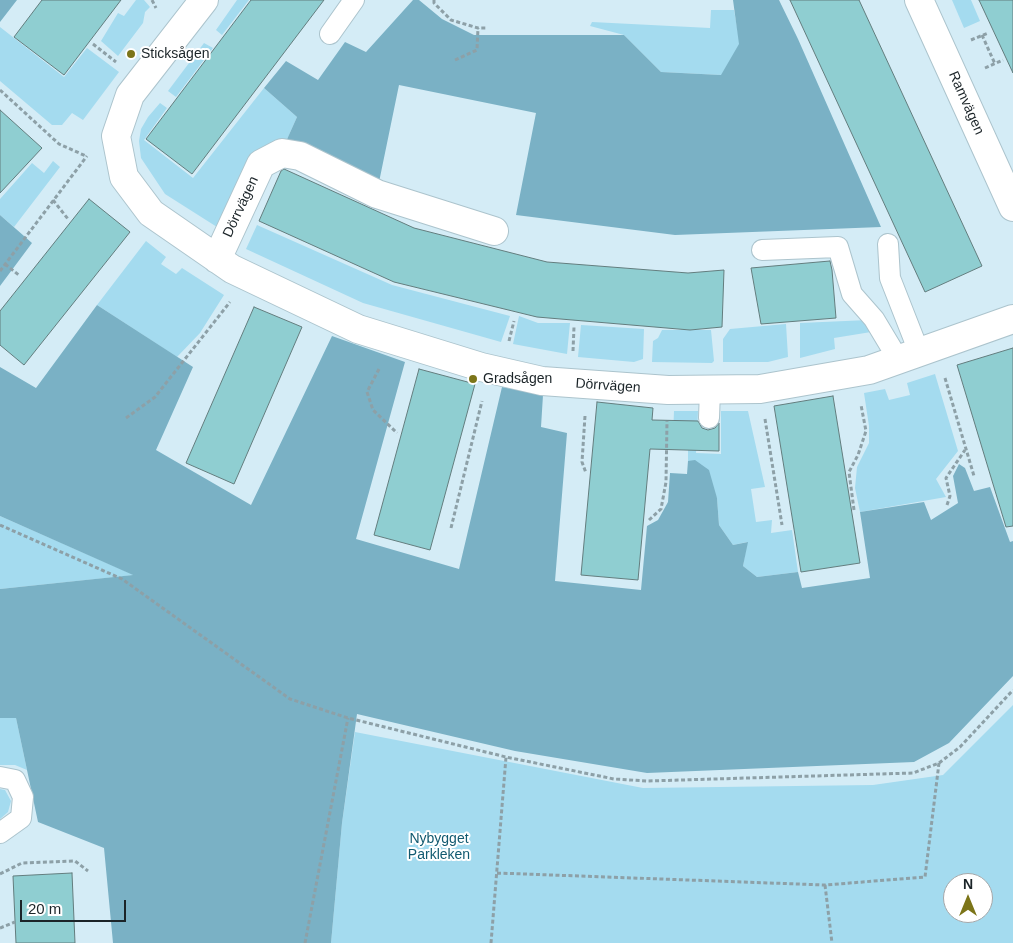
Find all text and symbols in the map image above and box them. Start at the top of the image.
place label: Sticksågen [141,46,209,62]
marker: Sticksågen [125,48,137,60]
street label: Ramvägen [945,69,987,137]
street label: Dörrvägen [220,174,262,240]
place label: Gradsågen [483,371,552,387]
marker: Gradsågen [467,373,479,385]
street label: Dörrvägen [575,375,641,397]
park label: Nybygget Parkleken [408,831,470,864]
north arrow [943,873,993,923]
text: N [963,876,973,892]
scale bar [22,890,129,922]
text: 20 m [28,900,61,917]

